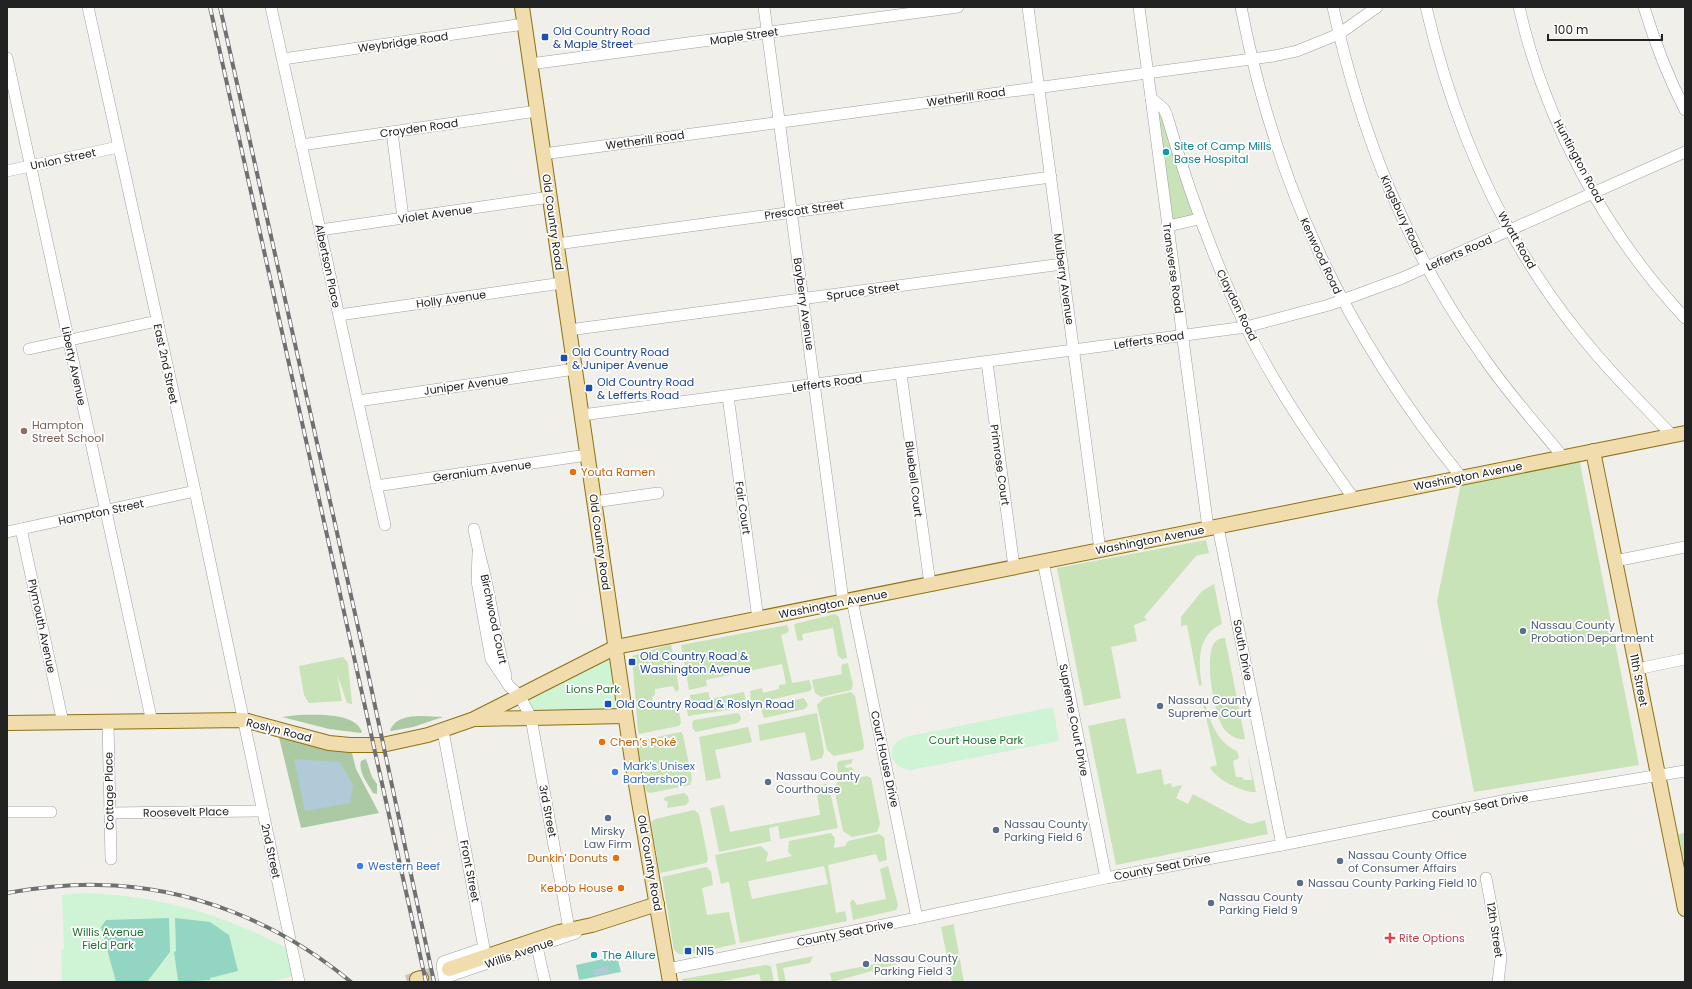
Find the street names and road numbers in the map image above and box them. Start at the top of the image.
street label: Maple Street [709,23,779,49]
street label: Weybridge Road [357,28,449,56]
street label: Wetherill Road [926,84,1006,110]
street label: Croyden Road [379,115,459,141]
street label: Huntington Road [1550,116,1608,206]
street label: Wetherill Road [605,127,685,153]
street label: Union Street [29,144,97,174]
street label: Old Country Road [538,173,568,271]
street label: Kingsbury Road [1377,173,1427,257]
street label: Prescott Street [763,197,845,223]
street label: Violet Avenue [397,201,473,227]
street label: Wyatt Road [1494,208,1540,272]
street label: Kenwood Road [1296,215,1346,297]
street label: Transverse Road [1159,222,1187,314]
street label: Albertson Place [311,223,345,310]
street label: Lefferts Road [1423,231,1495,275]
street label: Mulberry Avenue [1050,232,1078,326]
street label: Bayberry Avenue [790,257,818,351]
street label: Claydon Road [1213,266,1261,344]
street label: Spruce Street [825,278,901,304]
street label: Holly Avenue [415,286,487,312]
street label: East 2nd Street [150,322,182,406]
street label: Liberty Avenue [58,325,90,407]
street label: Lefferts Road [1113,327,1185,353]
street label: Lefferts Road [791,370,863,396]
street label: Juniper Avenue [423,371,509,399]
street label: Primrose Court [986,423,1014,507]
street label: Bluebell Court [901,440,927,518]
street label: Geranium Avenue [432,456,532,486]
street label: Washington Avenue [1412,458,1524,494]
street label: Fair Court [731,480,755,536]
street label: Old Country Road [585,493,615,591]
street label: Hampton Street [57,495,145,529]
street label: Washington Avenue [1094,522,1206,558]
street label: Birchwood Court [477,573,511,665]
street label: Plymouth Avenue [24,577,60,675]
street label: Washington Avenue [777,586,889,622]
street label: South Drive [1229,618,1257,682]
street label: 11th Street [1626,652,1652,708]
street label: Supreme Court Drive [1055,662,1093,778]
street label: Court House Drive [867,709,903,809]
street label: Roslyn Road [245,714,313,746]
street label: Cottage Place [100,752,118,830]
street label: 3rd Street [535,783,561,839]
street label: County Seat Drive [1430,789,1530,823]
street label: Roosevelt Place [143,803,229,821]
street label: Old Country Road [634,814,666,912]
street label: 2nd Street [257,822,285,880]
street label: Front Street [456,839,484,903]
street label: County Seat Drive [1112,850,1212,884]
street label: 12th Street [1483,901,1507,959]
street label: County Seat Drive [795,916,895,950]
street label: Willis Avenue [483,934,556,972]

